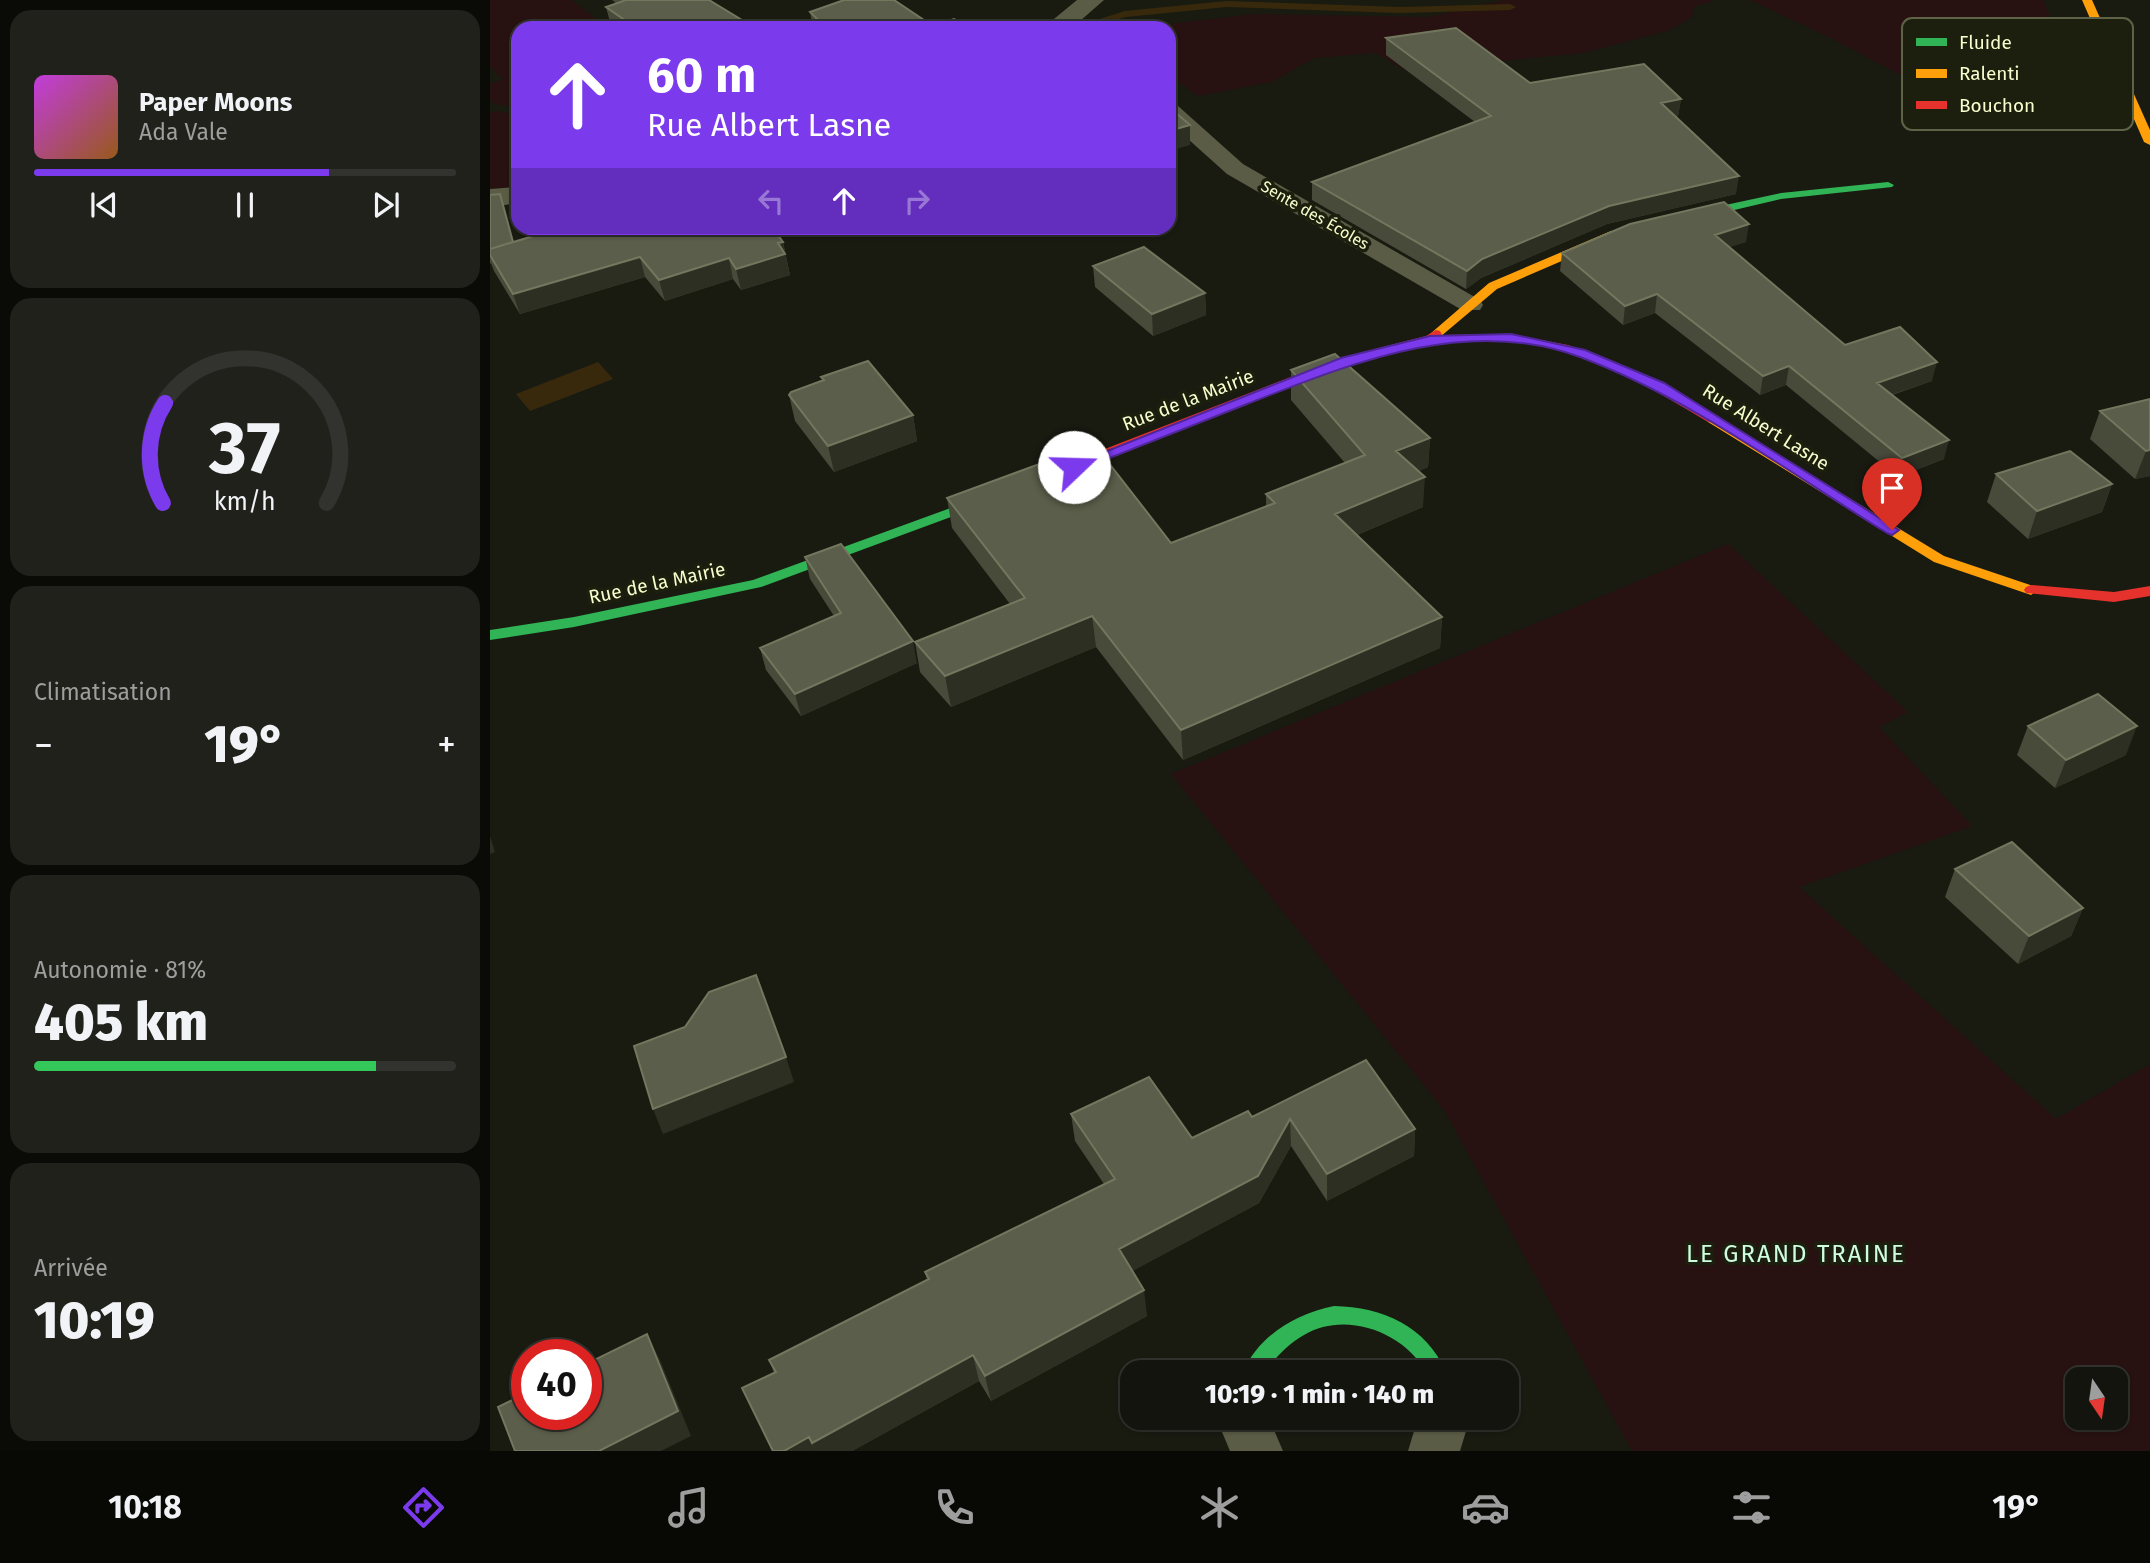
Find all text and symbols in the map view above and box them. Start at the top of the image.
legend [1902,18,2133,130]
text: Fluide [1959,31,2012,54]
text: 60 m [647,46,756,105]
icon: ahead [532,49,623,140]
text: Ralenti [1959,62,2020,85]
text: Paper Moons [139,87,292,118]
text: Bouchon [1959,94,2035,117]
text: Rue Albert Lasne [647,106,891,144]
text: Ada Vale [139,118,228,146]
street label: Sente des Écoles [1258,176,1373,253]
icon: left [752,182,790,220]
icon: ahead [825,182,863,220]
icon: right [898,182,936,220]
icon: previous [85,186,123,224]
icon: pause [226,186,264,224]
icon: next [367,186,405,224]
street label: Rue de la Mairie [1119,364,1257,436]
street label: Rue Albert Lasne [1698,379,1834,475]
text: 37 [208,406,281,493]
position arrow [1037,430,1111,504]
pin [1862,458,1922,530]
icon: arrive [1873,469,1911,507]
text: km/h [214,487,276,517]
street label: Rue de la Mairie [587,557,727,609]
text: Climatisation [34,678,172,706]
text: 19° [204,713,286,776]
text: − [34,722,53,768]
text: + [437,722,456,768]
text: Autonomie · 81% [34,956,206,984]
text: 405 km [34,991,208,1054]
district label: LE GRAND TRAINE [1686,1240,1906,1268]
text: Arrivée [34,1254,108,1282]
text: 10:19 [34,1289,155,1352]
speed limit sign: 40 [511,1339,602,1430]
north arrow [2065,1367,2128,1430]
map controls [2065,1367,2128,1430]
text: 10:19 · 1 min · 140 m [1205,1379,1434,1410]
icon: directions [399,1483,448,1532]
icon: music [664,1483,713,1532]
icon: phone [930,1483,979,1532]
icon: climate [1195,1483,1244,1532]
icon: car [1461,1483,1510,1532]
icon: filters [1727,1483,1776,1532]
text: 10:18 [108,1488,182,1526]
text: 19° [1992,1488,2042,1526]

